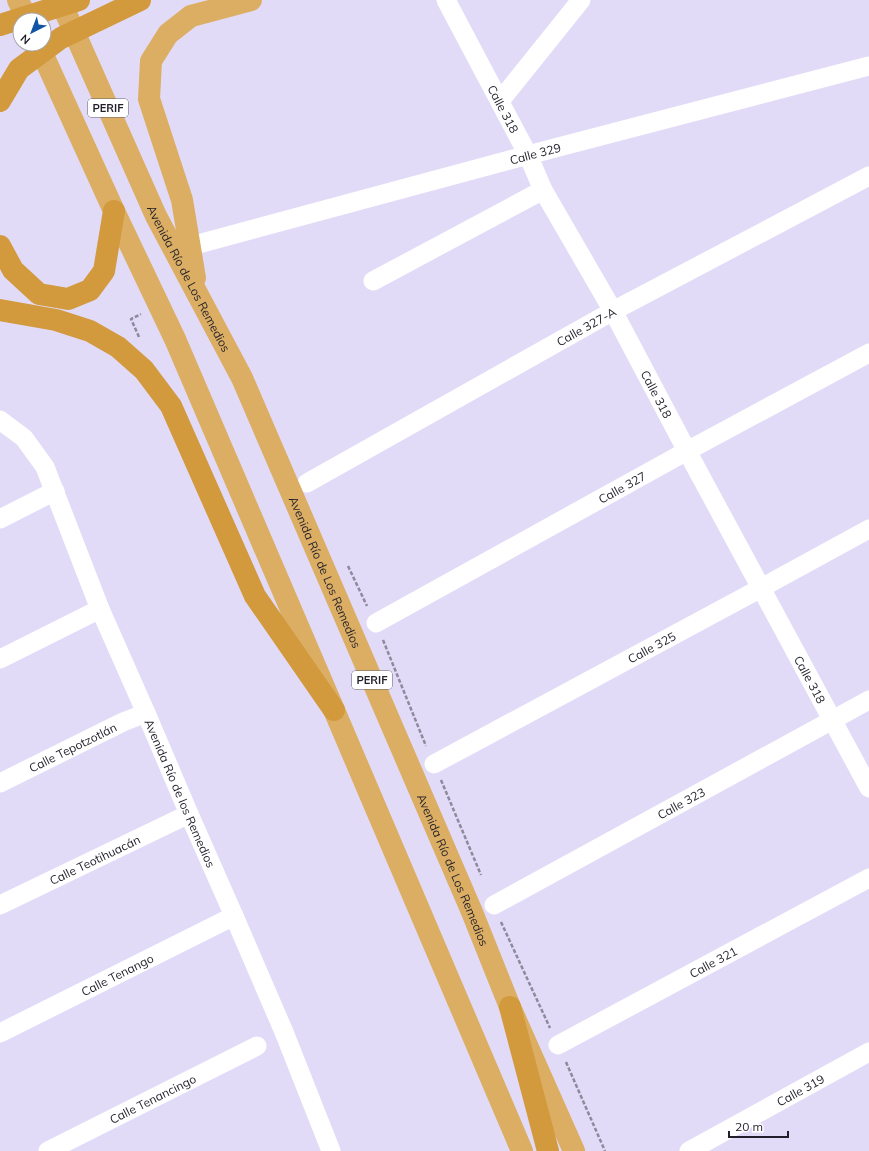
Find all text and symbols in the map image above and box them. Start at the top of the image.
north arrow [12,12,52,52]
text: N [18,31,33,47]
street label: Calle 318 [485,82,522,135]
road number: PERIF [88,99,128,117]
street label: Calle 329 [508,139,562,167]
street label: Avenida Río de Los Remedios [145,203,234,354]
street label: Calle 327-A [554,303,619,349]
street label: Calle 318 [638,367,676,420]
street label: Calle 327 [595,468,648,506]
street label: Avenida Río de Los Remedios [286,494,365,650]
street label: Calle 325 [625,628,678,666]
street label: Calle 318 [791,653,829,706]
road number: PERIF [352,671,392,689]
street label: Avenida Río de los Remedios [142,717,219,870]
street label: Calle Tepotzotlán [26,719,119,775]
street label: Calle 323 [654,784,707,822]
street label: Avenida Río de Los Remedios [414,791,492,948]
street label: Calle Teotihuacán [47,831,142,888]
street label: Calle 321 [687,943,740,981]
street label: Calle Tenango [79,950,156,999]
street label: Calle Tenancingo [107,1070,198,1126]
street label: Calle 319 [774,1071,827,1109]
scale bar [729,1113,788,1139]
text: 20 m [735,1119,763,1134]

